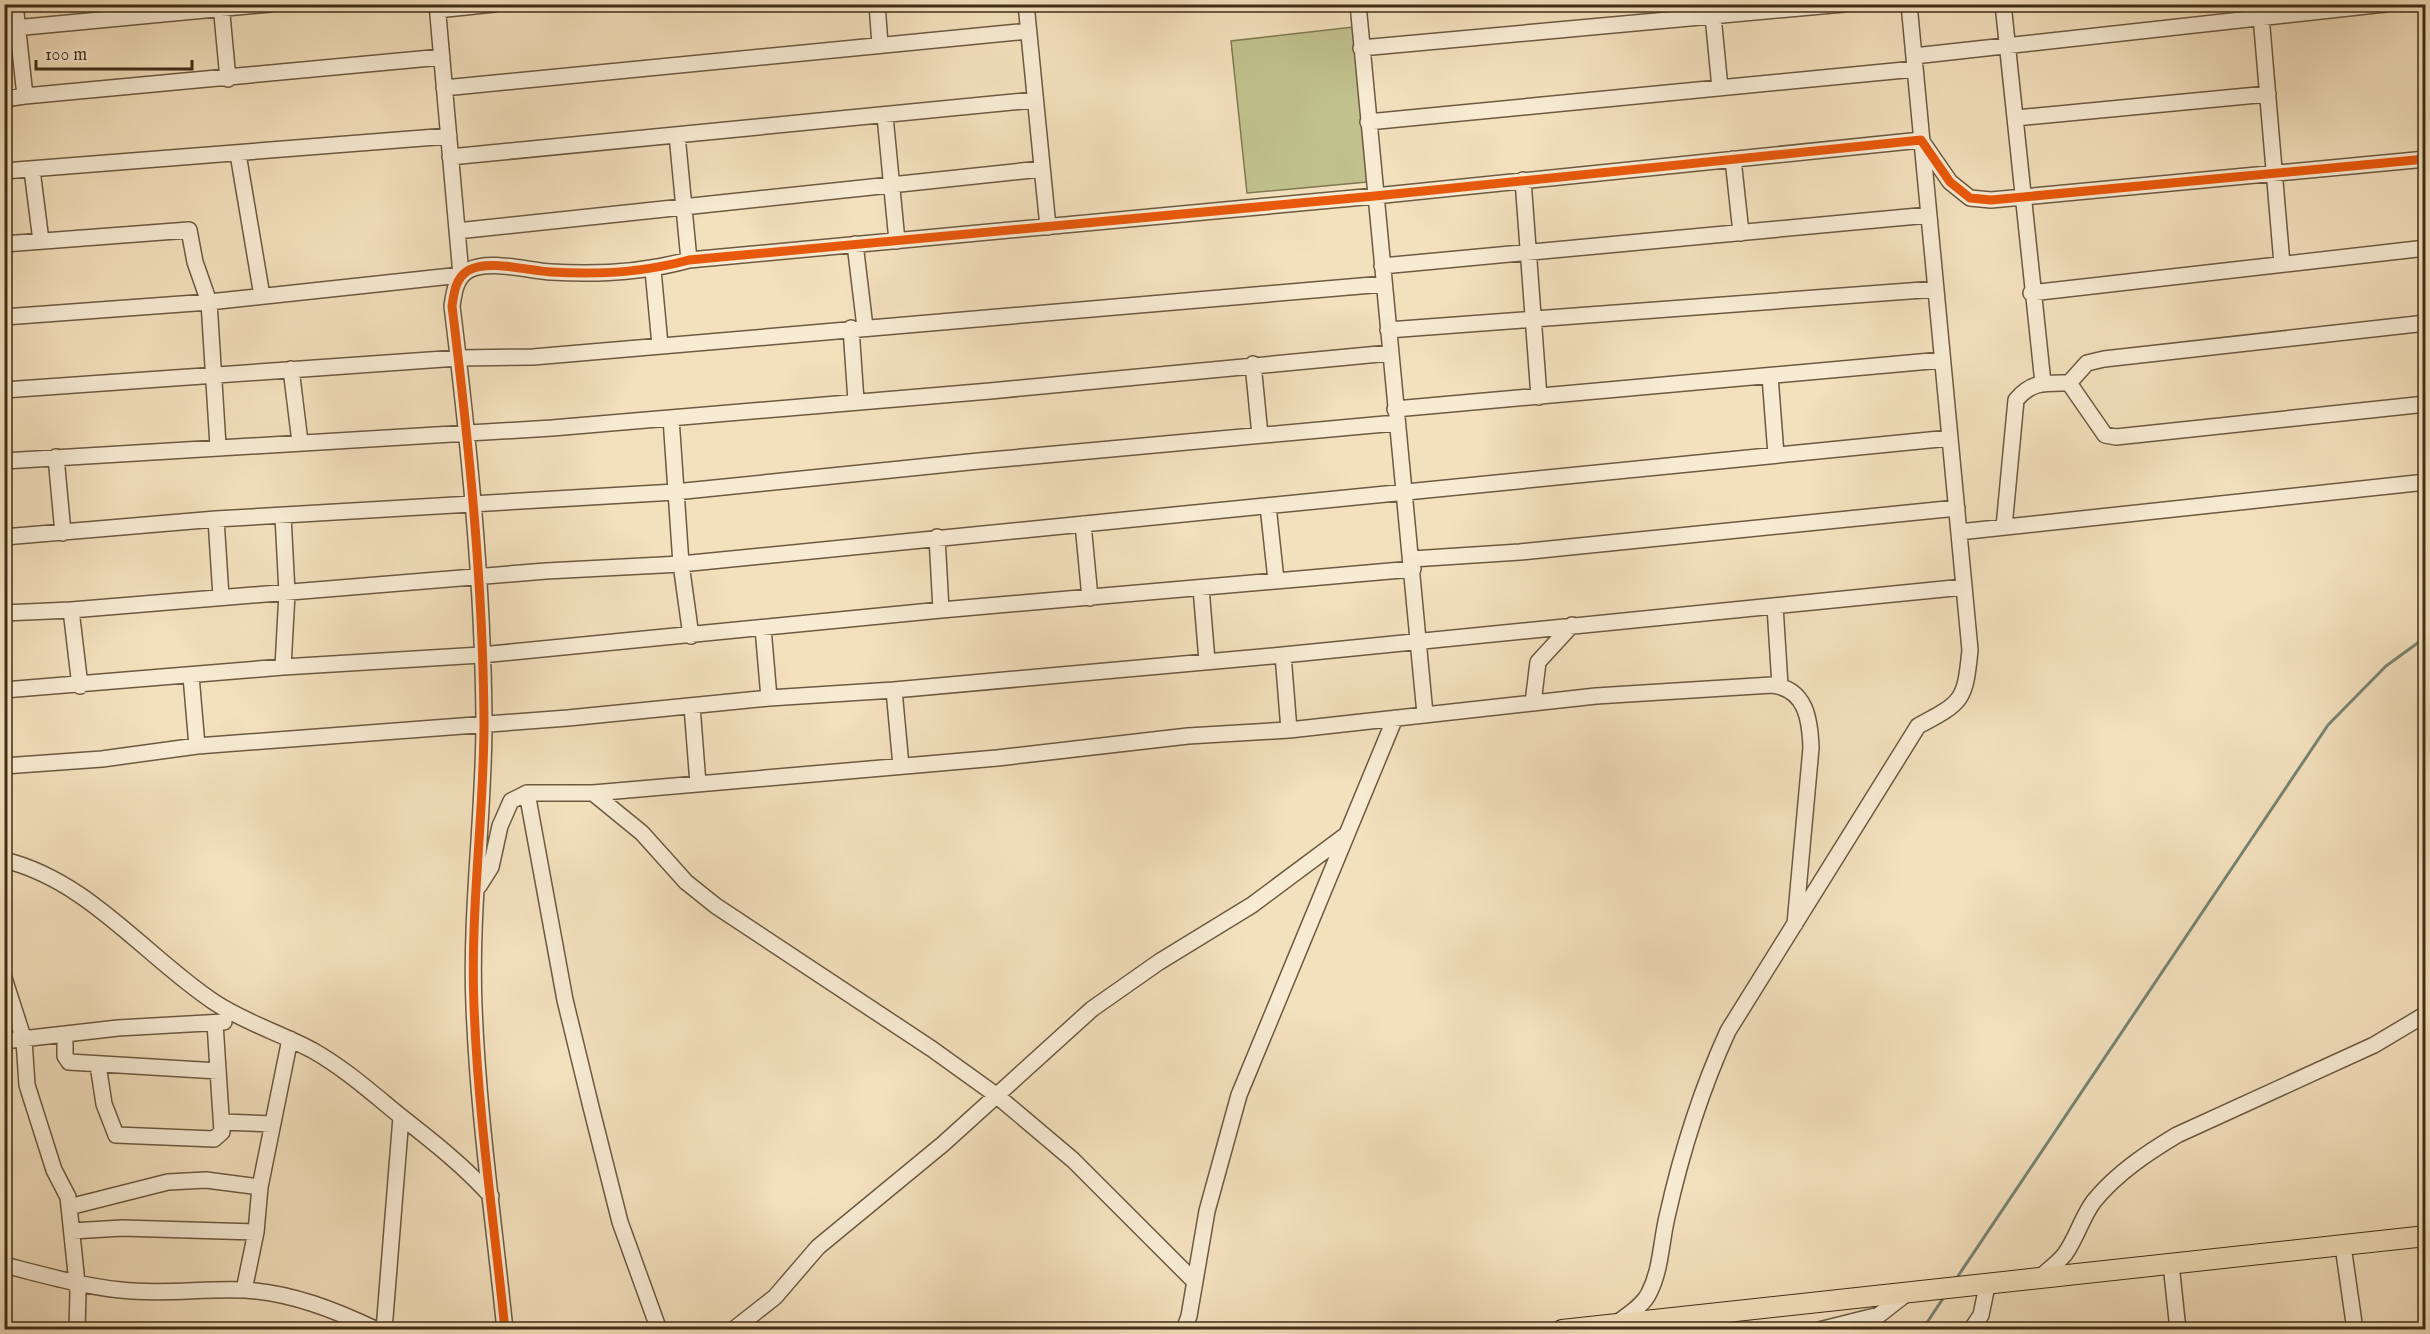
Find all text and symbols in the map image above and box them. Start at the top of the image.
scale bar [36,33,192,71]
text: 100 m [45,44,87,67]

